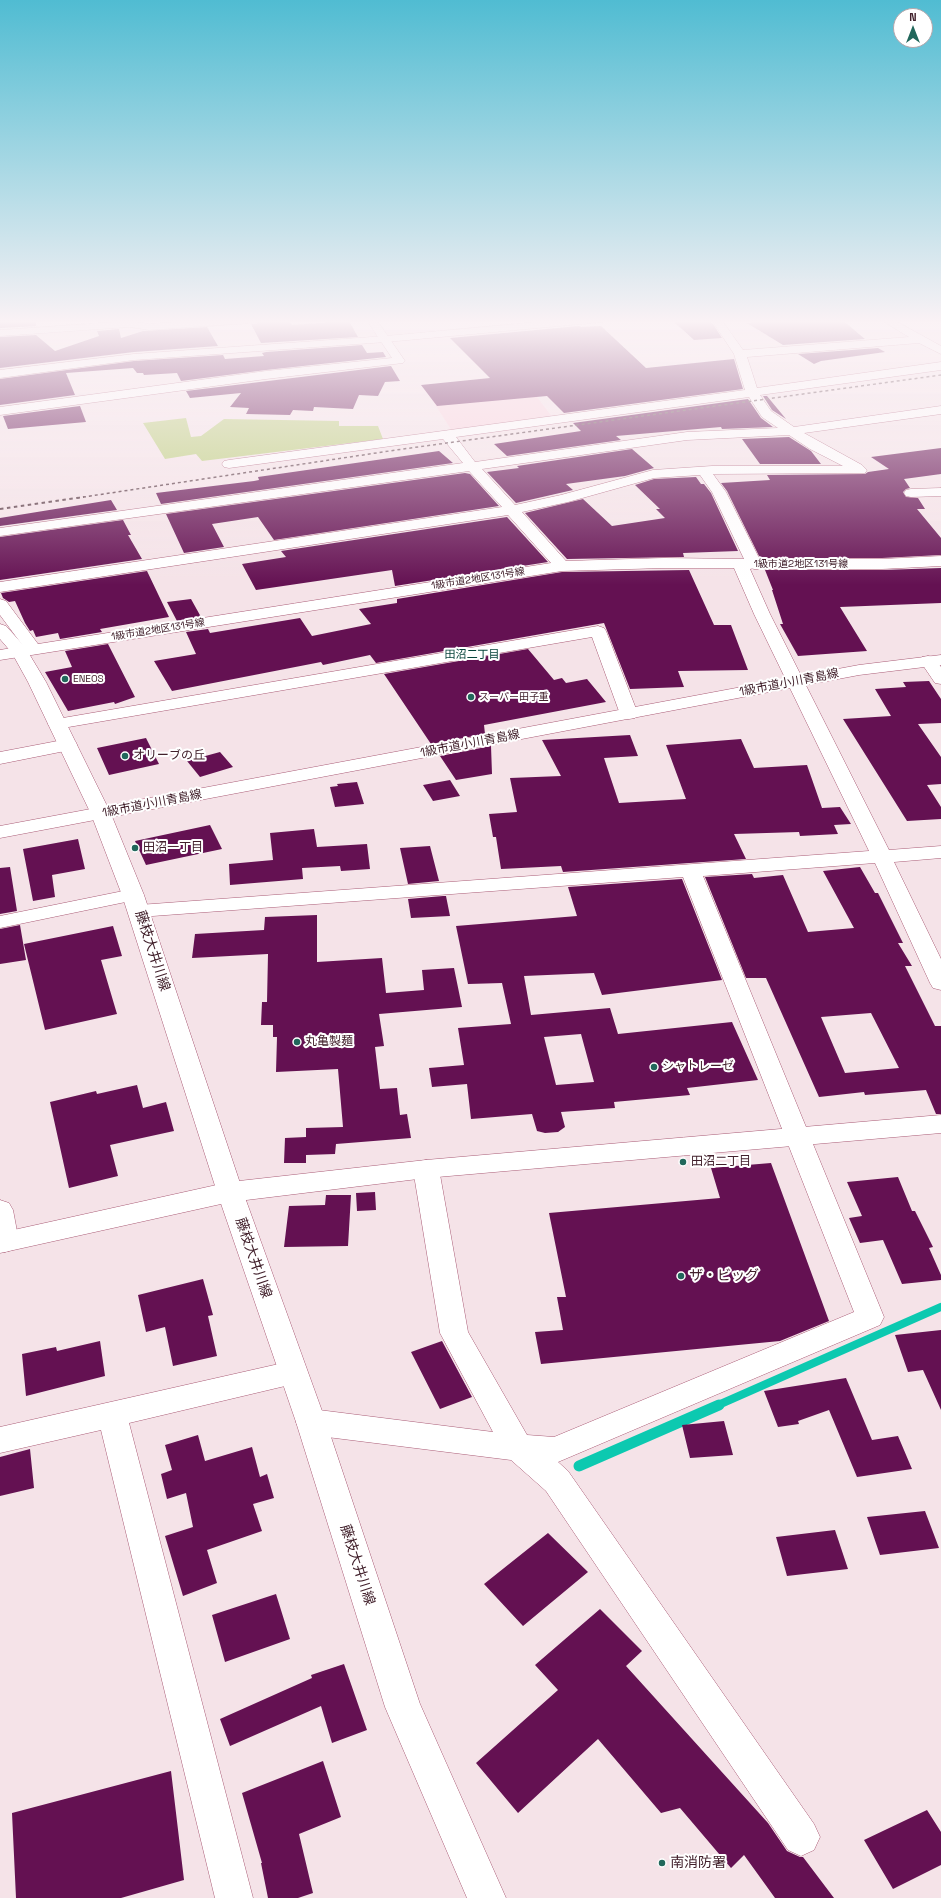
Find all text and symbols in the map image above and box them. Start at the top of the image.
north arrow [893,8,933,48]
text: N [909,10,917,24]
street label: 1級市道2地区131号線 [754,558,848,570]
street label: 1級市道2地区131号線 [430,566,526,592]
street label: 1級市道2地区131号線 [110,617,206,643]
district label: 田沼二丁目 [445,648,499,662]
street label: 1級市道小川青島線 [738,666,840,700]
place label: ENEOS [73,673,104,685]
marker: ENEOS [60,674,70,684]
place label: スーパー田子重 [479,691,549,703]
marker: スーパー田子重 [466,692,476,702]
street label: 1級市道小川青島線 [419,727,521,761]
place label: オリーブの丘 [133,749,205,763]
marker: オリーブの丘 [120,751,130,761]
street label: 1級市道小川青島線 [101,787,203,821]
place label: 田沼一丁目 [143,841,203,855]
marker: 田沼一丁目 [130,843,140,853]
street label: 藤枝大井川線 [131,908,173,994]
place label: 丸亀製麺 [305,1035,353,1049]
marker: 丸亀製麺 [292,1037,302,1047]
place label: シャトレーゼ [662,1060,734,1074]
marker: シャトレーゼ [649,1062,659,1072]
place label: 田沼二丁目 [691,1155,751,1169]
marker: 田沼二丁目 [678,1157,688,1167]
street label: 藤枝大井川線 [231,1216,275,1300]
place label: ザ・ビッグ [689,1268,759,1284]
marker: ザ・ビッグ [676,1271,686,1281]
street label: 藤枝大井川線 [336,1522,378,1608]
place label: 南消防署 [670,1855,726,1871]
marker: 南消防署 [657,1858,667,1868]

